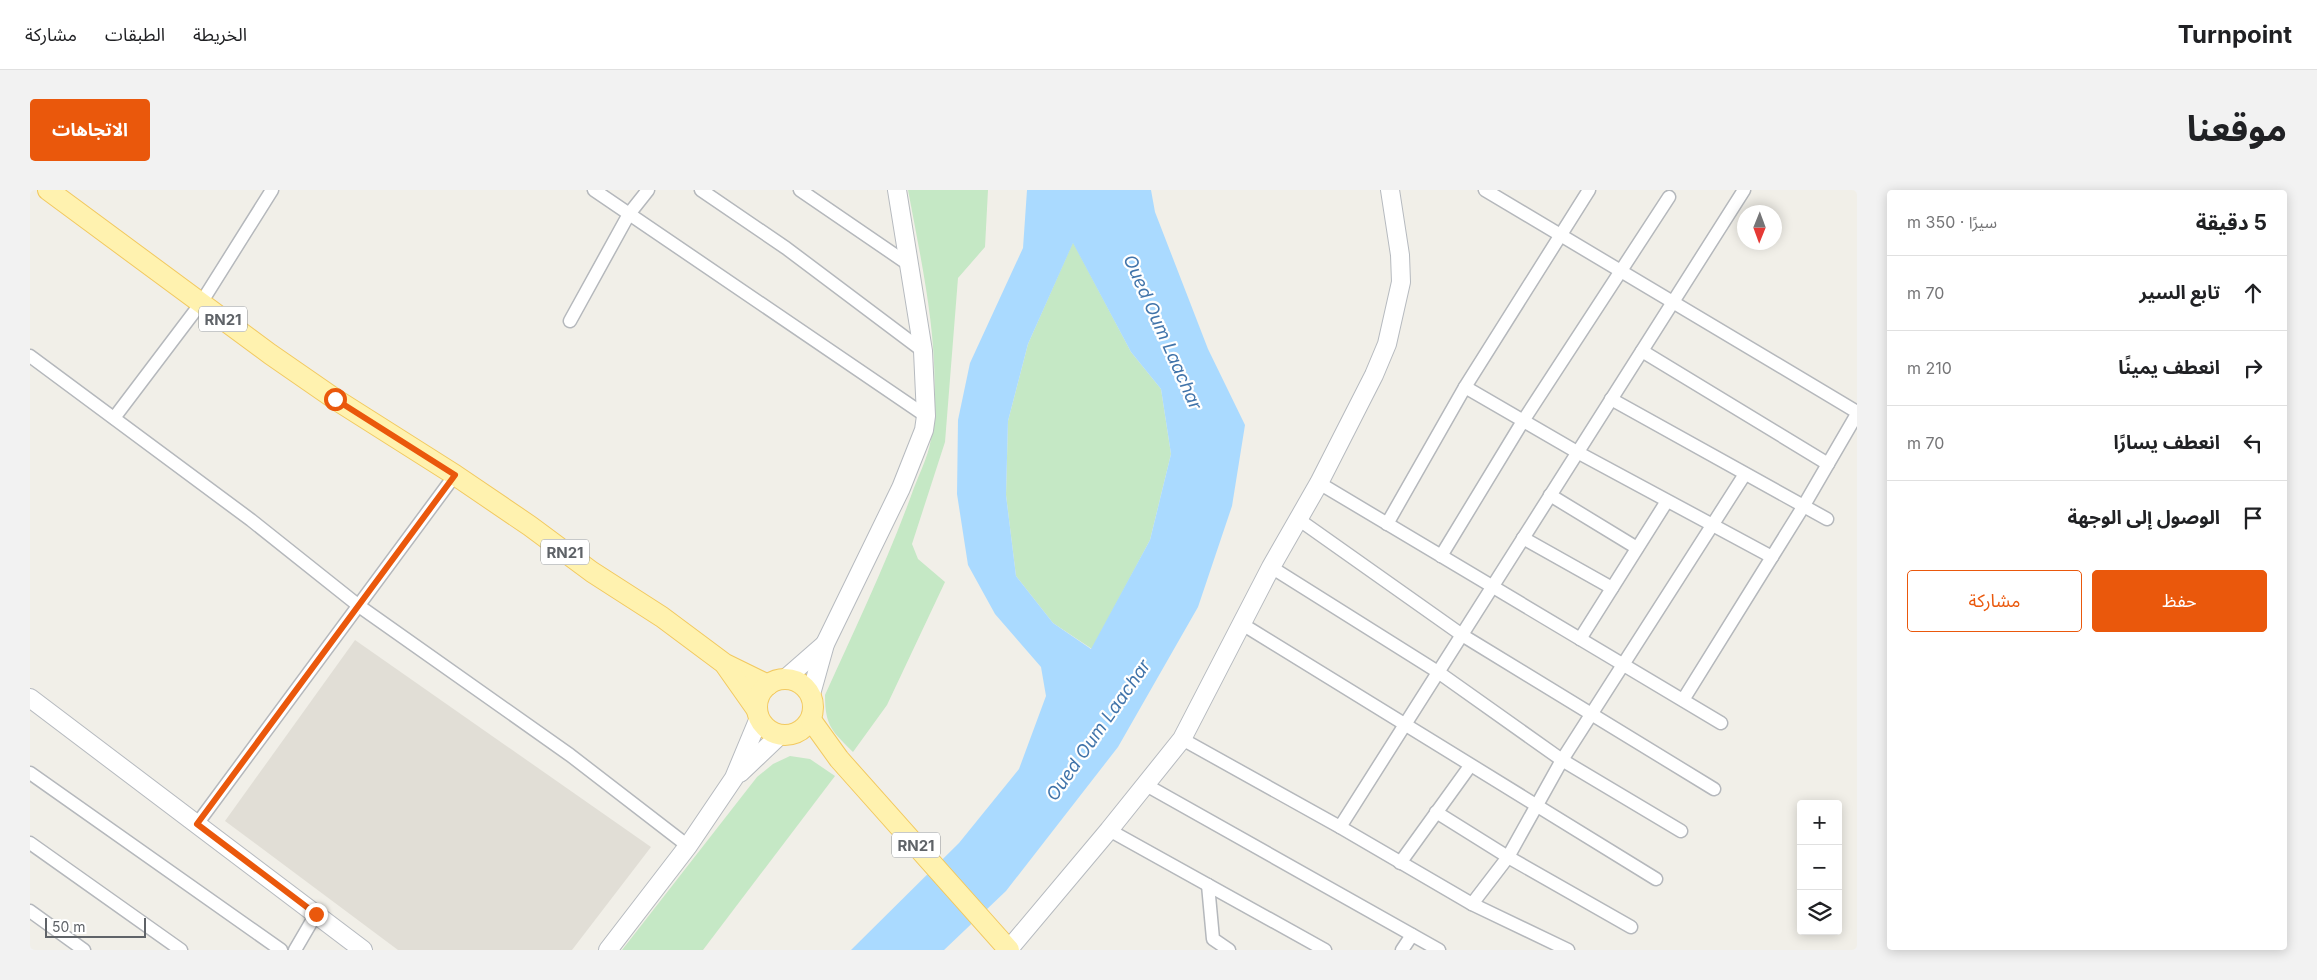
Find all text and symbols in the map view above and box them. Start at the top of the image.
text: Turnpoint [2178,20,2292,49]
text: مشاركة [25,24,77,45]
text: الطبقات [105,24,165,45]
text: الخريطة [193,24,247,45]
button: الاتجاهات [30,99,150,161]
text: موقعنا [2187,107,2287,149]
north arrow [1737,205,1782,250]
text: 5 دقيقة [2196,210,2267,235]
text: سيرًا · 350 m [1907,212,1997,232]
water label: Oued Oum Laachar [1119,251,1207,414]
icon: ahead [2239,279,2267,307]
text: تابع السير [2139,281,2220,304]
text: 70 m [1907,283,1944,303]
road number: RN21 [199,306,247,332]
icon: right [2239,354,2267,382]
text: انعطف يمينًا [2118,356,2220,379]
text: 210 m [1907,358,1952,378]
route start [324,388,347,411]
icon: left [2239,429,2267,457]
text: انعطف يسارًا [2113,431,2220,454]
text: 70 m [1907,433,1944,453]
icon: arrive [2239,504,2267,532]
text: الوصول إلى الوجهة [2068,506,2220,529]
road number: RN21 [541,540,589,564]
button: مشاركة [1907,570,2082,632]
button: حفظ [2092,570,2267,632]
water label: Oued Oum Laachar [1041,655,1155,804]
map controls [1797,800,1842,935]
button: + [1797,800,1842,845]
road number: RN21 [892,832,940,858]
button: − [1797,845,1842,890]
button: layers [1797,890,1842,935]
route end [305,903,328,926]
scale bar [45,915,146,938]
text: 50 m [52,918,86,935]

